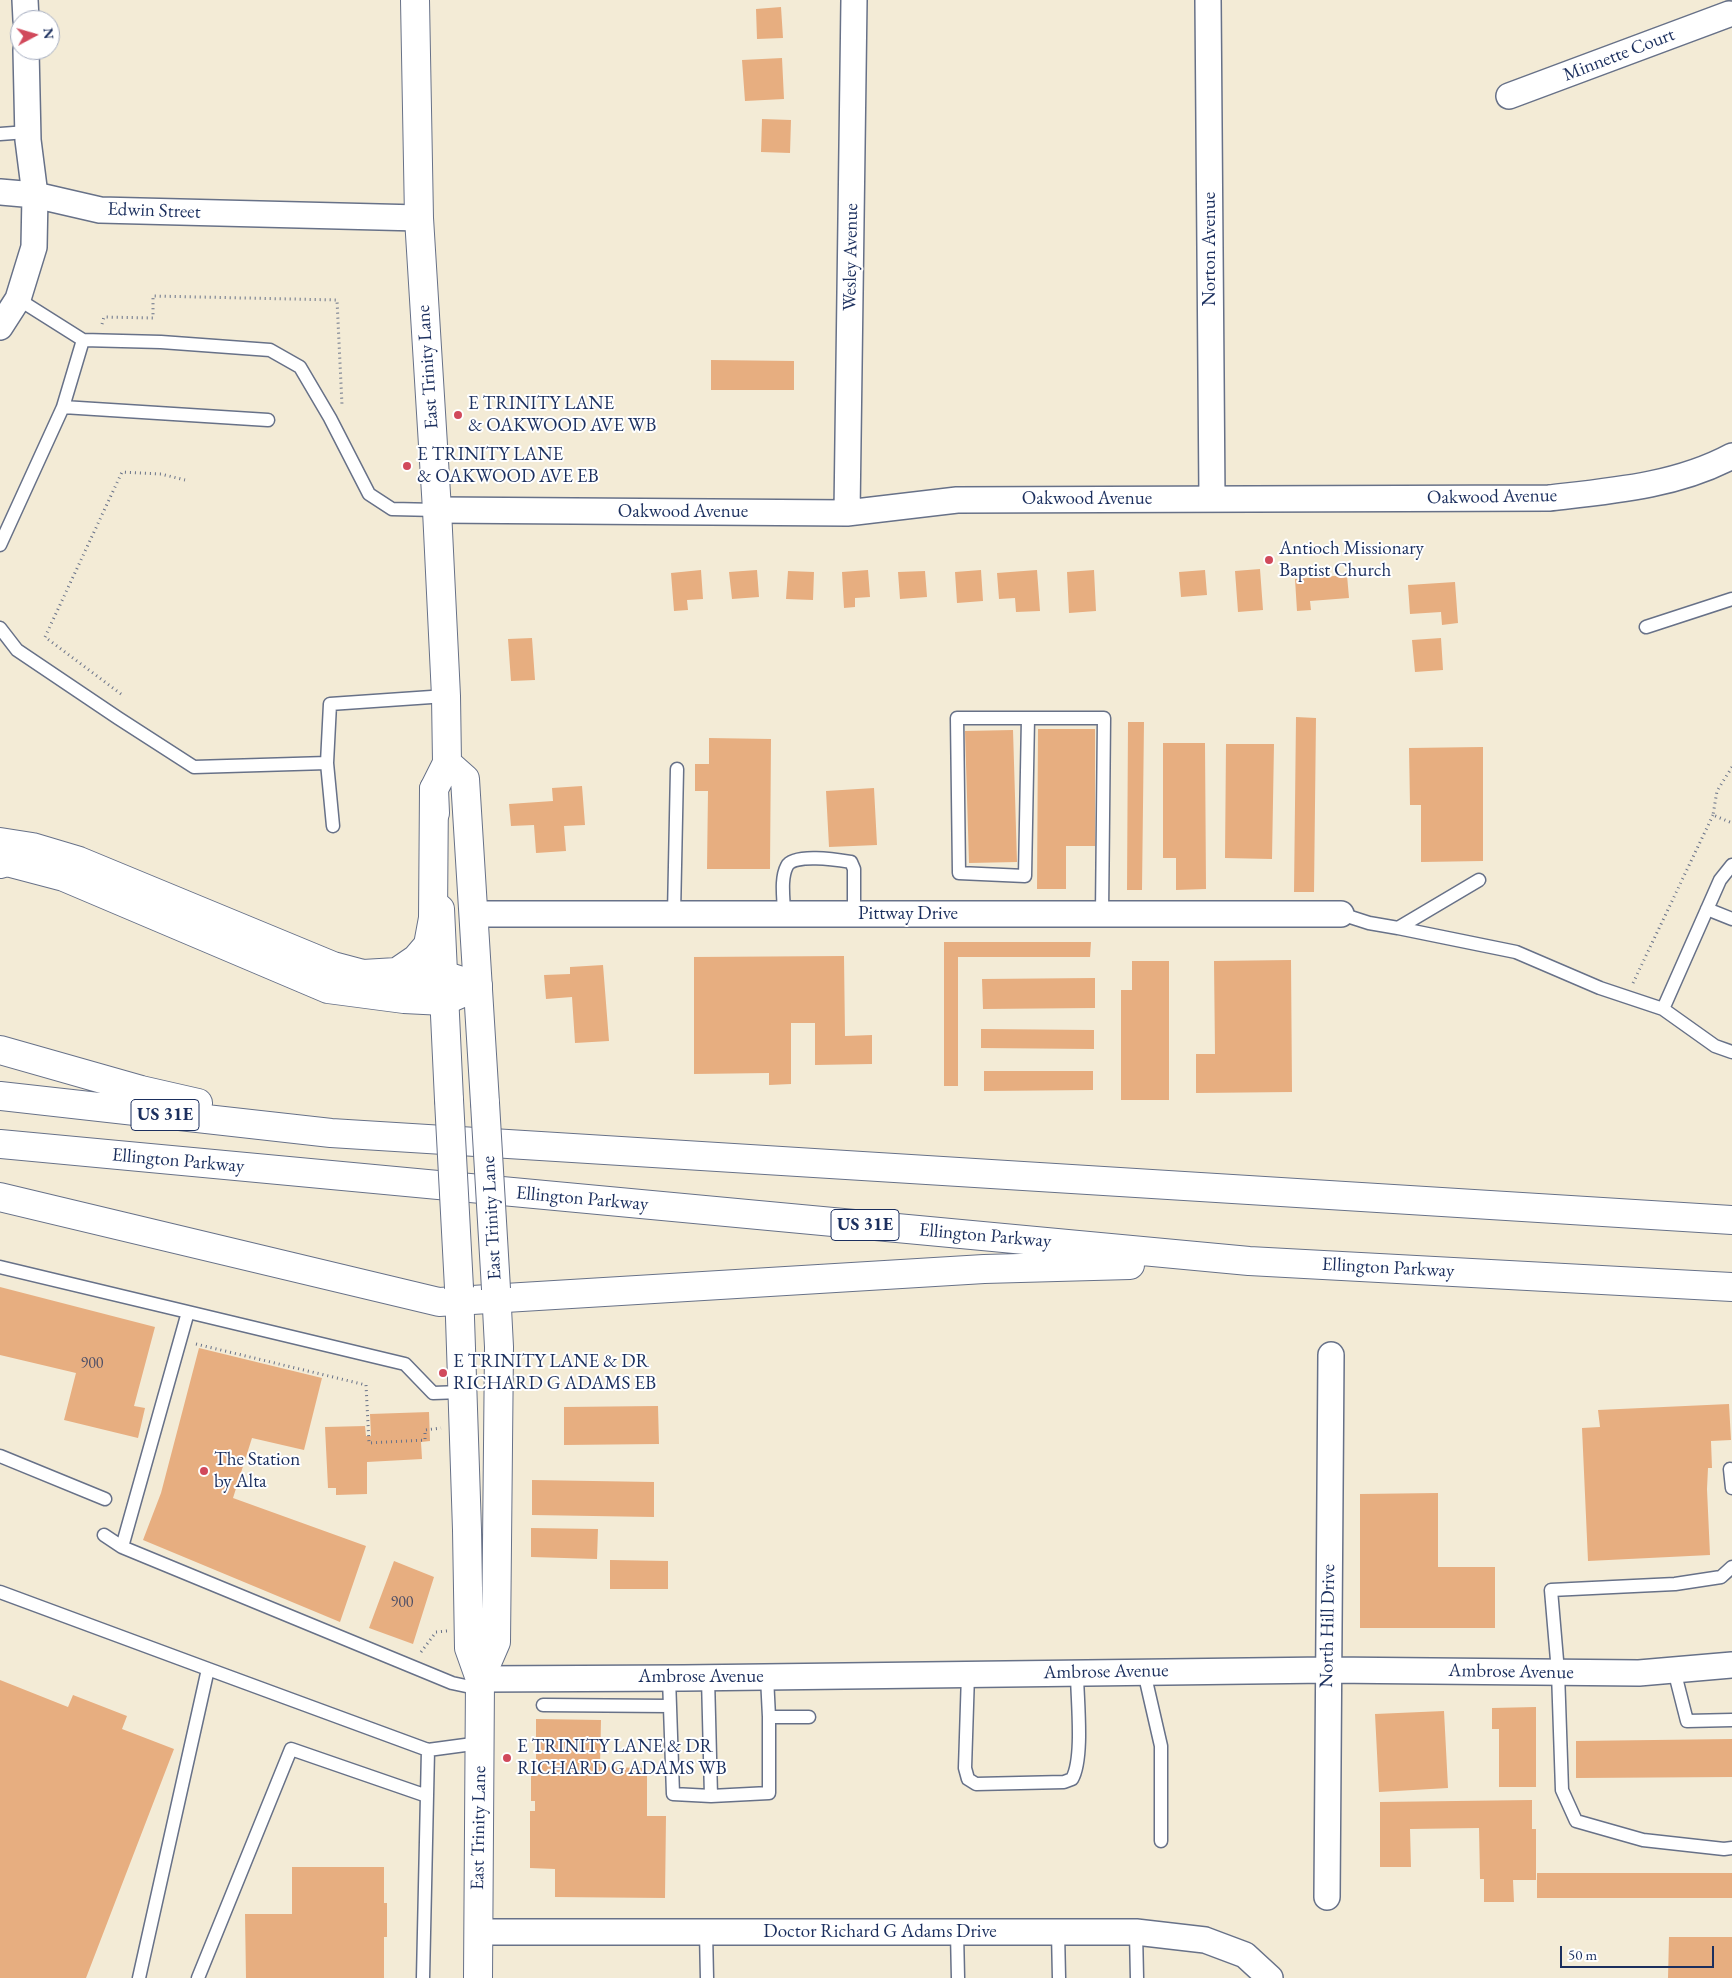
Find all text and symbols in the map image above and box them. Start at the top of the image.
north arrow [10,10,60,60]
street label: Minnette Court [1560,23,1678,87]
text: N [39,27,58,40]
street label: Norton Avenue [1199,192,1221,306]
street label: Edwin Street [107,198,201,224]
street label: Wesley Avenue [839,203,863,311]
street label: East Trinity Lane [412,304,444,430]
place label: E TRINITY LANE & OAKWOOD AVE WB [468,393,656,437]
marker: E TRINITY LANE & OAKWOOD AVE WB [452,409,464,421]
place label: E TRINITY LANE & OAKWOOD AVE EB [417,444,599,488]
marker: E TRINITY LANE & OAKWOOD AVE EB [401,460,413,472]
street label: Oakwood Avenue [1427,484,1557,510]
street label: Oakwood Avenue [1022,488,1152,510]
street label: Oakwood Avenue [618,501,748,523]
place label: Antioch Missionary Baptist Church [1279,538,1424,582]
marker: Antioch Missionary Baptist Church [1263,554,1275,566]
street label: Pittway Drive [858,903,958,925]
road number: US 31E [131,1100,199,1130]
street label: Ellington Parkway [111,1144,245,1178]
street label: East Trinity Lane [477,1155,507,1281]
street label: Ellington Parkway [515,1182,649,1216]
road number: US 31E [831,1210,899,1240]
street label: Ellington Parkway [918,1219,1052,1253]
street label: Ellington Parkway [1321,1253,1455,1283]
place label: E TRINITY LANE & DR RICHARD G ADAMS EB [453,1351,656,1395]
house number: 900 [80,1354,104,1374]
marker: E TRINITY LANE & DR RICHARD G ADAMS EB [437,1367,449,1379]
place label: The Station by Alta [214,1449,300,1493]
marker: The Station by Alta [198,1465,210,1477]
street label: North Hill Drive [1316,1564,1340,1688]
house number: 900 [390,1593,414,1613]
street label: Ambrose Avenue [1043,1660,1169,1684]
street label: Ambrose Avenue [1448,1660,1574,1684]
street label: Ambrose Avenue [638,1666,764,1688]
place label: E TRINITY LANE & DR RICHARD G ADAMS WB [517,1736,727,1780]
marker: E TRINITY LANE & DR RICHARD G ADAMS WB [501,1752,513,1764]
street label: East Trinity Lane [467,1766,491,1890]
street label: Doctor Richard G Adams Drive [763,1921,997,1943]
scale bar [1562,1936,1716,1968]
text: 50 m [1568,1945,1597,1964]

